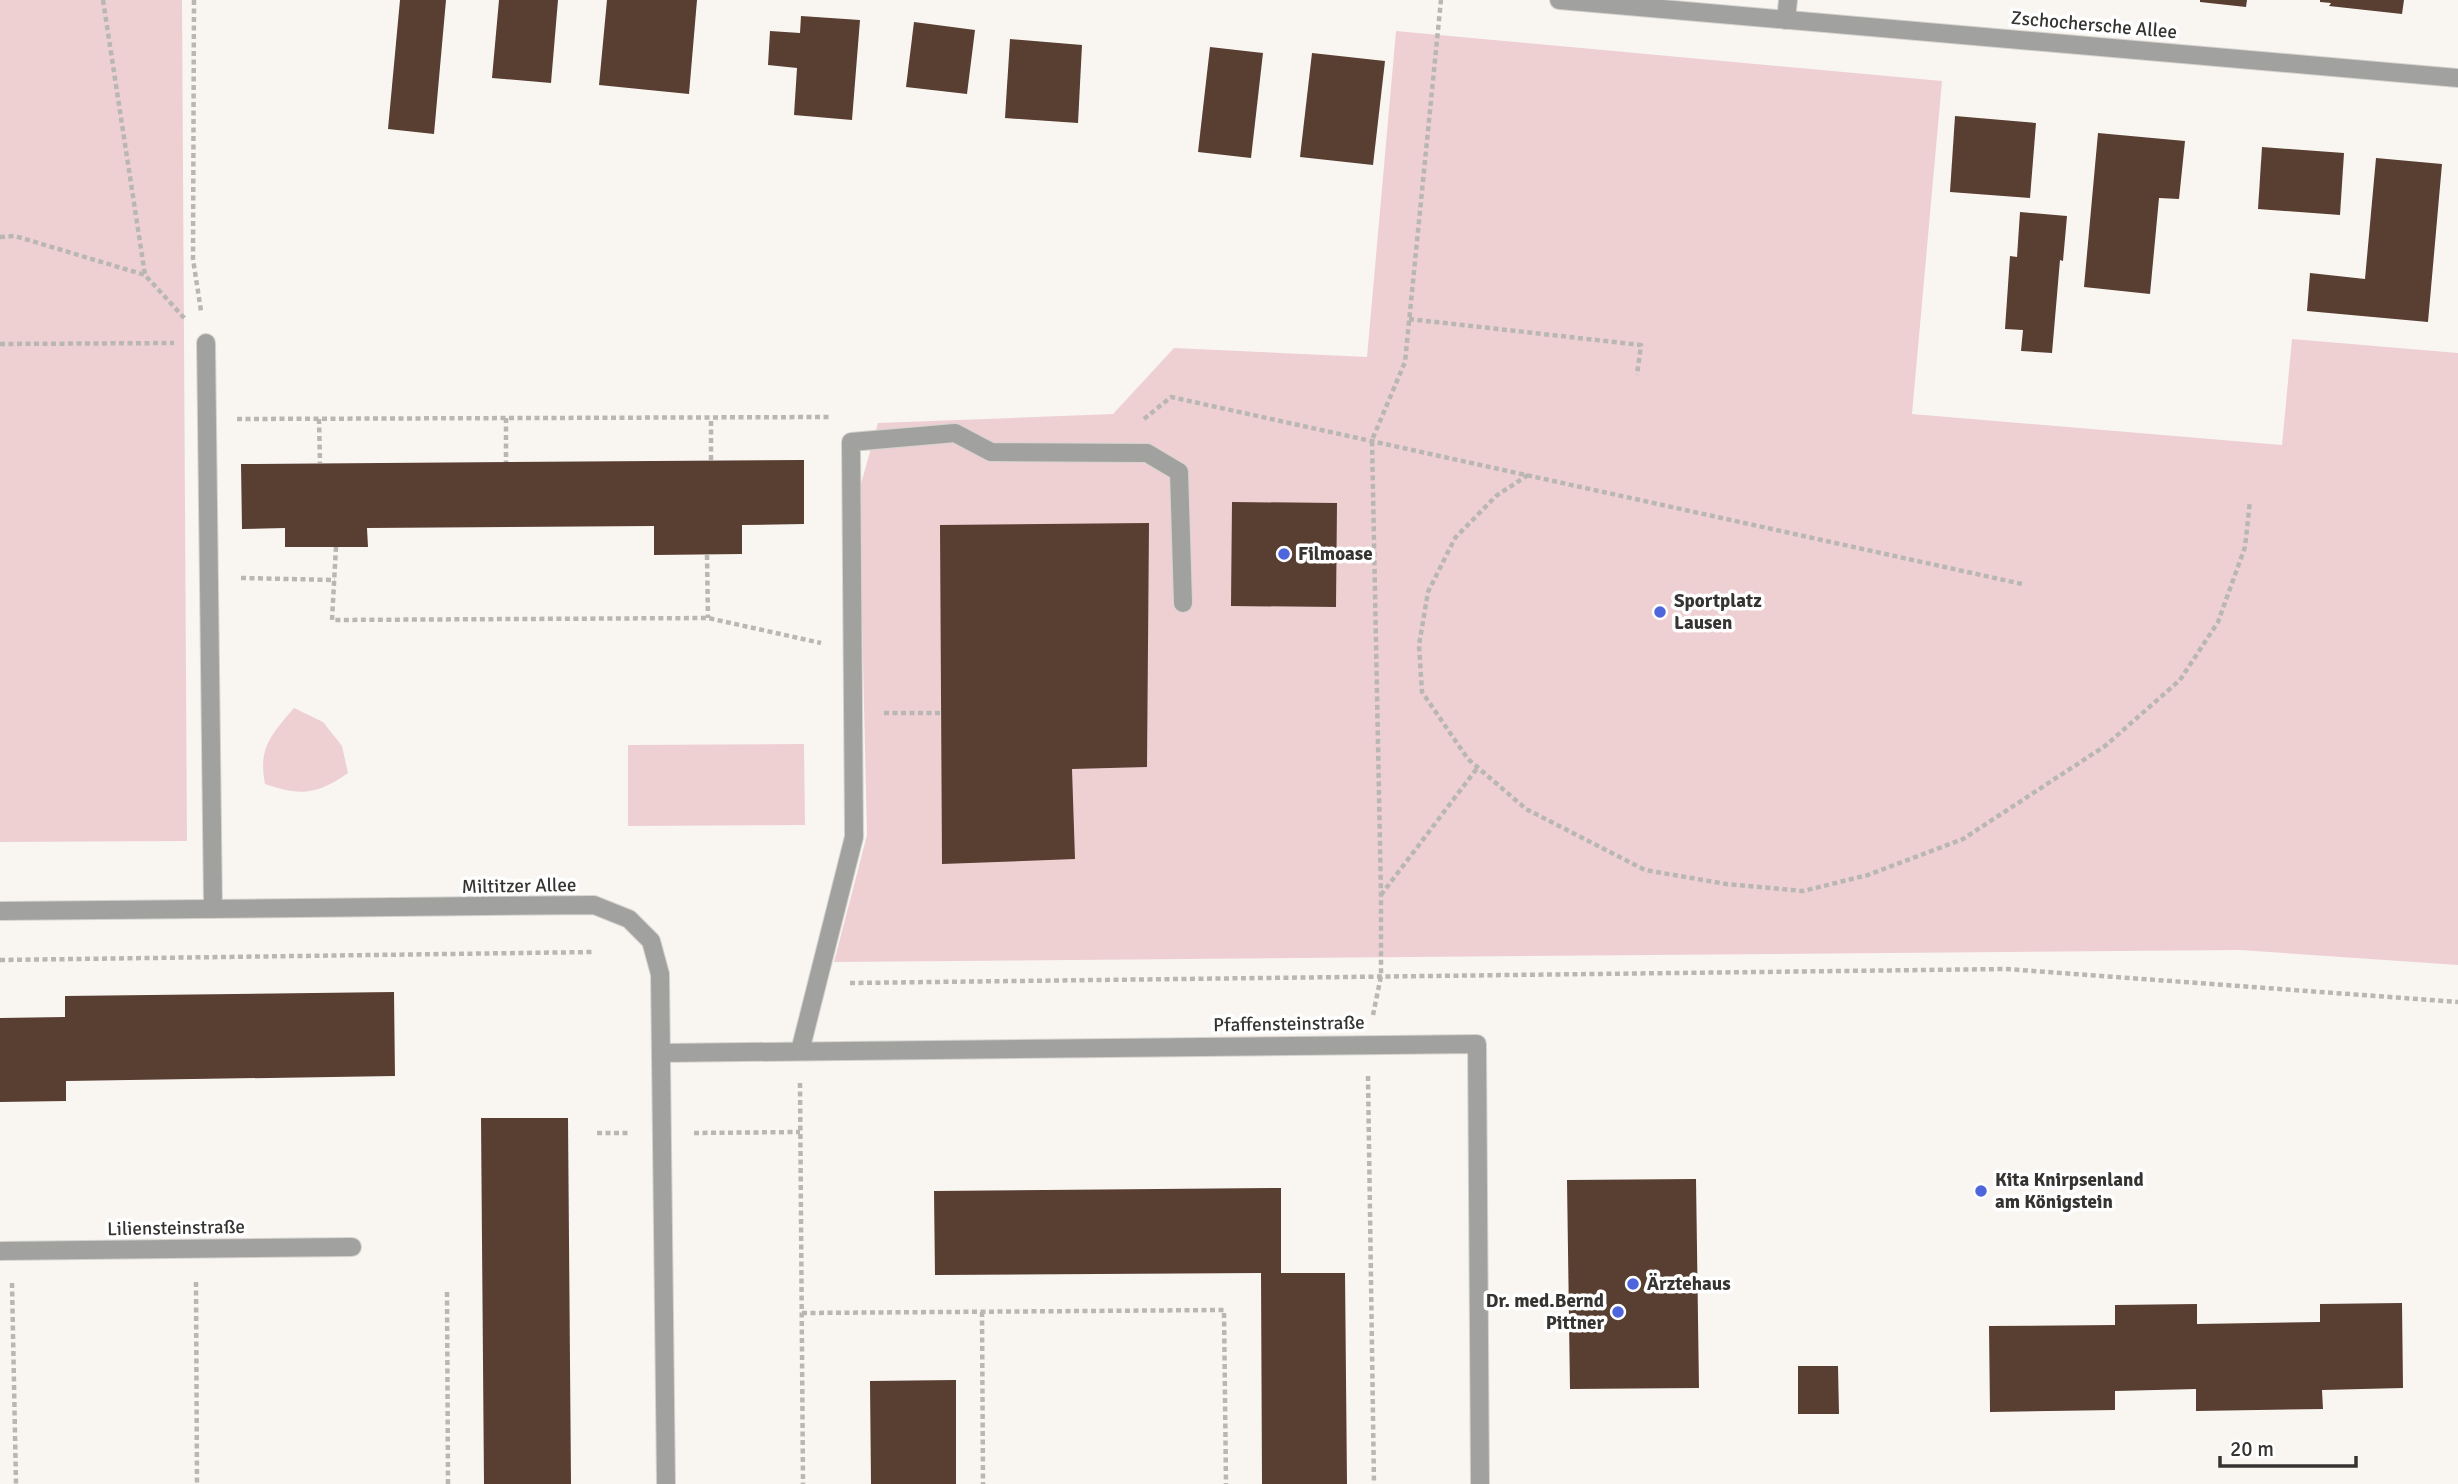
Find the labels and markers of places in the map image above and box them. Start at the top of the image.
place label: Filmoase [1298,542,1373,566]
marker: Filmoase [1276,546,1292,562]
place label: Sportplatz Lausen [1674,589,1762,635]
marker: Sportplatz Lausen [1652,604,1668,620]
place label: Kita Knirpsenland am Königstein [1995,1168,2144,1214]
marker: Kita Knirpsenland am Königstein [1973,1183,1989,1199]
place label: Ärztehaus [1647,1272,1731,1296]
marker: Ärztehaus [1625,1276,1641,1292]
place label: Dr. med.Bernd Pittner [1486,1289,1604,1335]
marker: Dr. med.Bernd Pittner [1610,1304,1626,1320]

